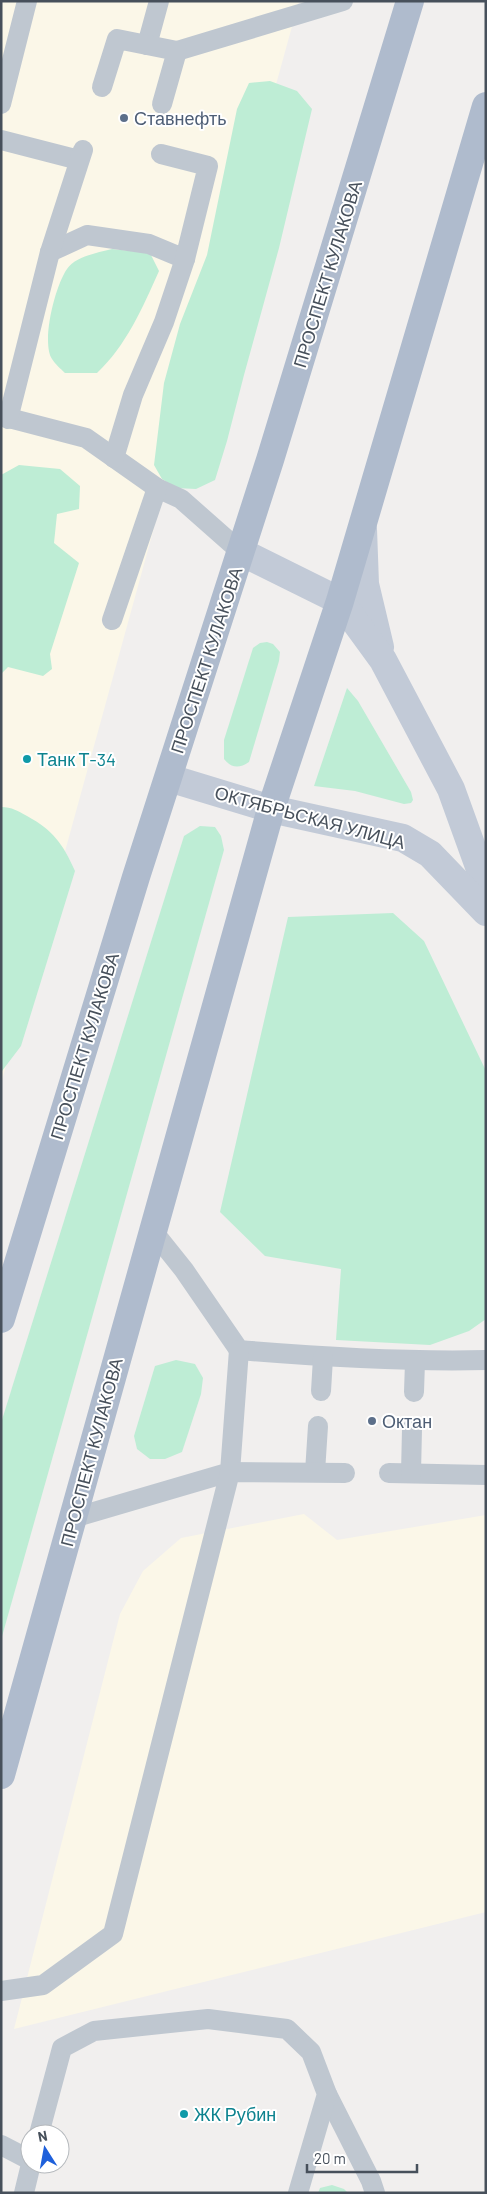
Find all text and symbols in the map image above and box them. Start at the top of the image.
place label: Ставнефть [134,107,227,129]
marker: Ставнефть [118,112,130,124]
street label: ПРОСПЕКТ КУЛАКОВА [288,178,366,370]
street label: ПРОСПЕКТ КУЛАКОВА [165,564,247,756]
place label: Танк Т-34 [37,748,116,770]
marker: Танк Т-34 [21,753,33,765]
street label: ОКТЯБРЬСКАЯ УЛИЦА [212,781,408,853]
street label: ПРОСПЕКТ КУЛАКОВА [45,950,123,1142]
street label: ПРОСПЕКТ КУЛАКОВА [55,1355,127,1549]
place label: Октан [382,1410,432,1432]
marker: Октан [366,1415,378,1427]
place label: ЖК Рубин [194,2103,276,2125]
marker: ЖК Рубин [178,2108,190,2120]
north arrow [20,2124,70,2174]
text: N [36,2127,49,2145]
scale bar [307,2142,417,2174]
text: 20 m [314,2149,346,2167]

